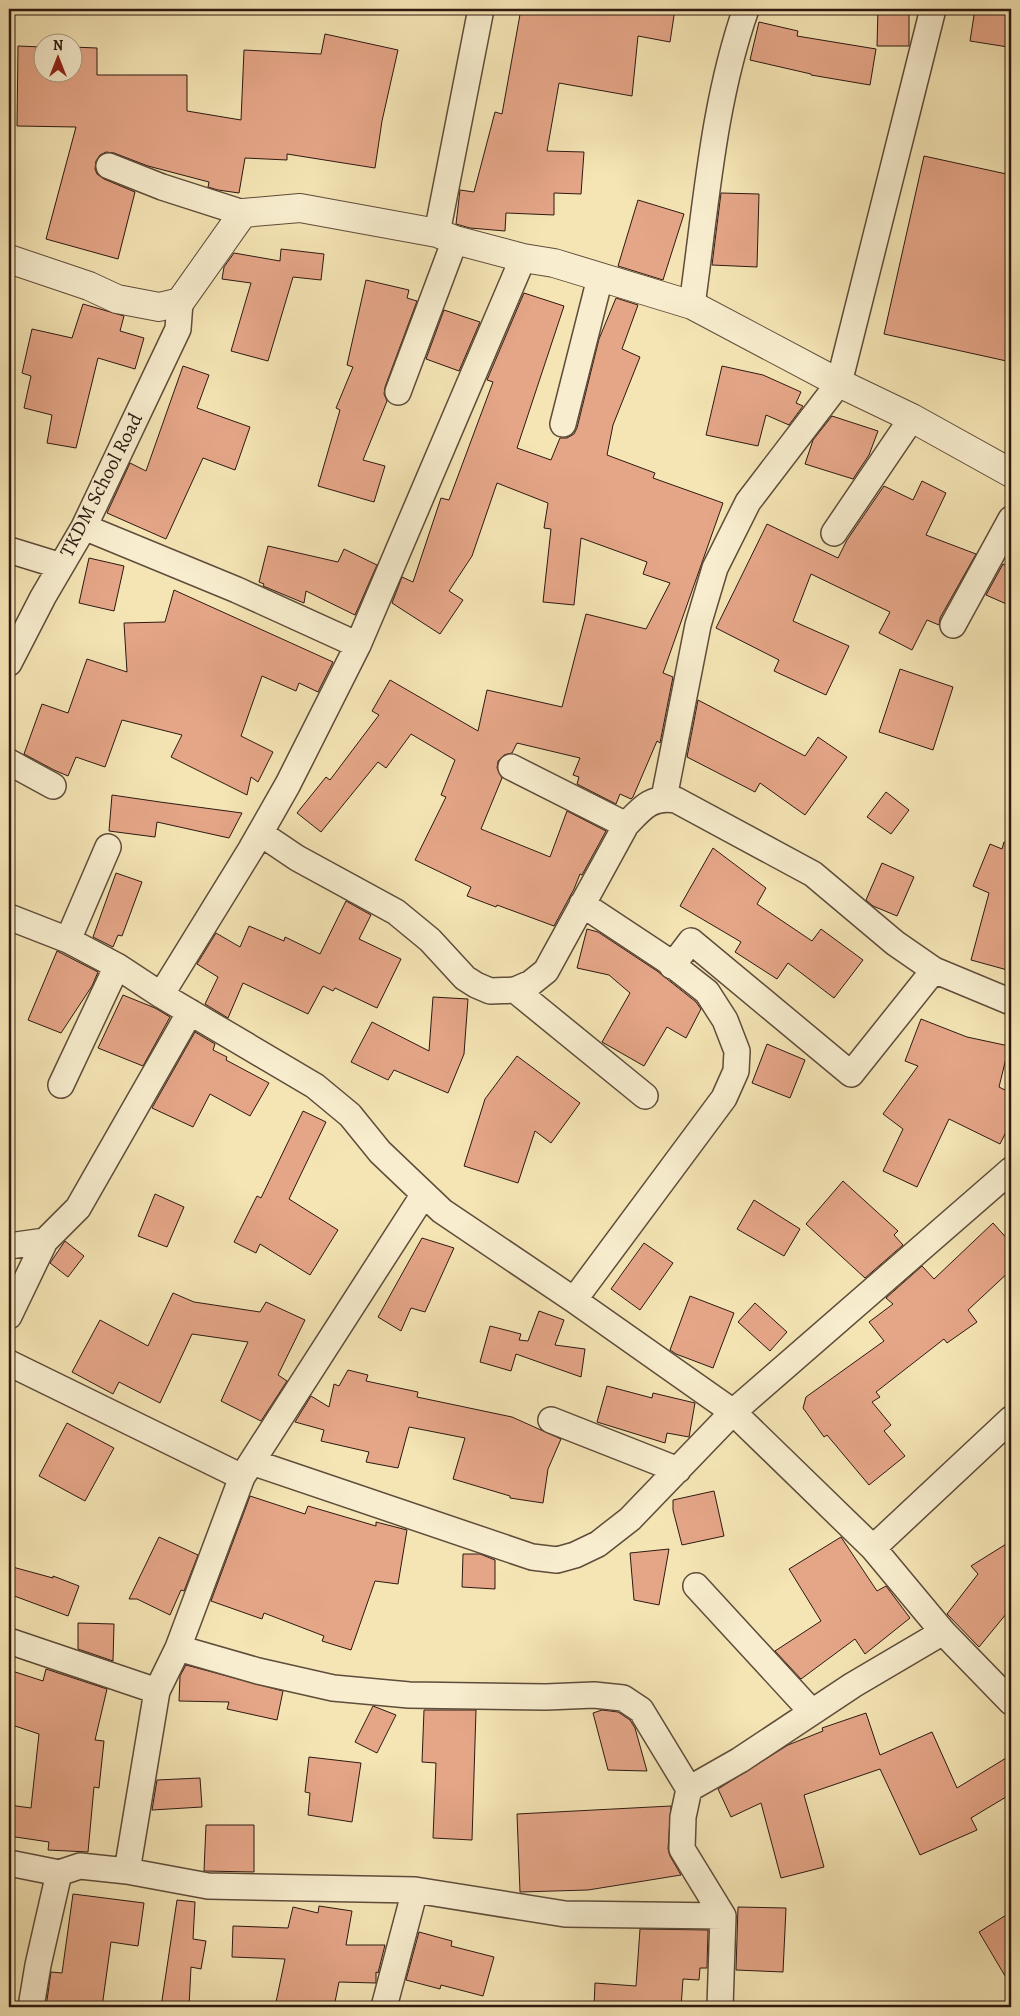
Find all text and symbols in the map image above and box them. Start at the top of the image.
north arrow [32,32,82,82]
text: N [53,36,63,55]
street label: TKDM School Road [53,408,149,562]

